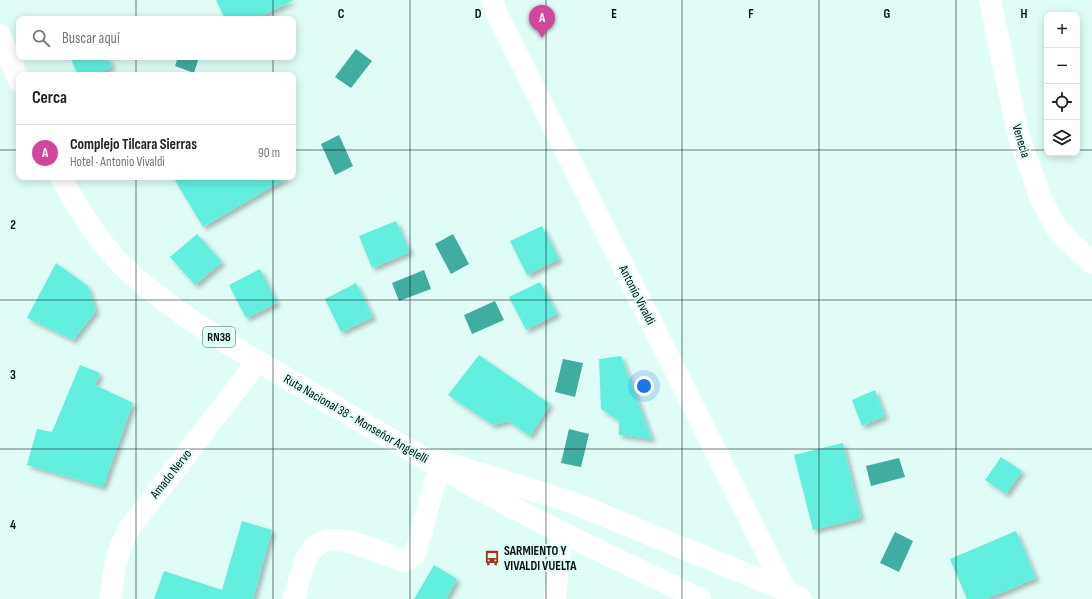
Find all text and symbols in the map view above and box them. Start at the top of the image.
pin: A [529,5,555,38]
text: C [338,6,345,22]
text: D [475,6,482,22]
text: E [611,6,617,22]
text: F [748,6,754,22]
text: G [884,6,891,22]
text: H [1021,6,1028,22]
map controls [1044,12,1080,156]
button: + [1044,12,1080,48]
search box [16,16,296,60]
icon: search [30,27,52,49]
text: Buscar aquí [62,29,120,48]
button: − [1044,48,1080,84]
button: locate [1044,84,1080,120]
text: Cerca [32,88,67,108]
button: layers [1044,120,1080,156]
street label: Venecia [1008,122,1034,160]
text: Complejo Tilcara Sierras [70,135,197,154]
text: A [42,145,48,161]
text: 90 m [258,145,280,161]
text: Hotel · Antonio Vivaldi [70,154,165,170]
text: 2 [10,217,16,233]
street label: Antonio Vivaldi [615,262,659,327]
road number: RN38 [203,327,235,347]
text: 3 [10,367,16,383]
street label: Ruta Nacional 38 - Monseñor Angelelli [281,371,431,467]
your location [634,376,654,396]
street label: Amado Nervo [146,446,195,503]
text: 4 [10,517,16,533]
place label: SARMIENTO Y VIVALDI VUELTA [504,543,577,574]
bus stop icon: SARMIENTO Y VIVALDI VUELTA [483,549,501,567]

